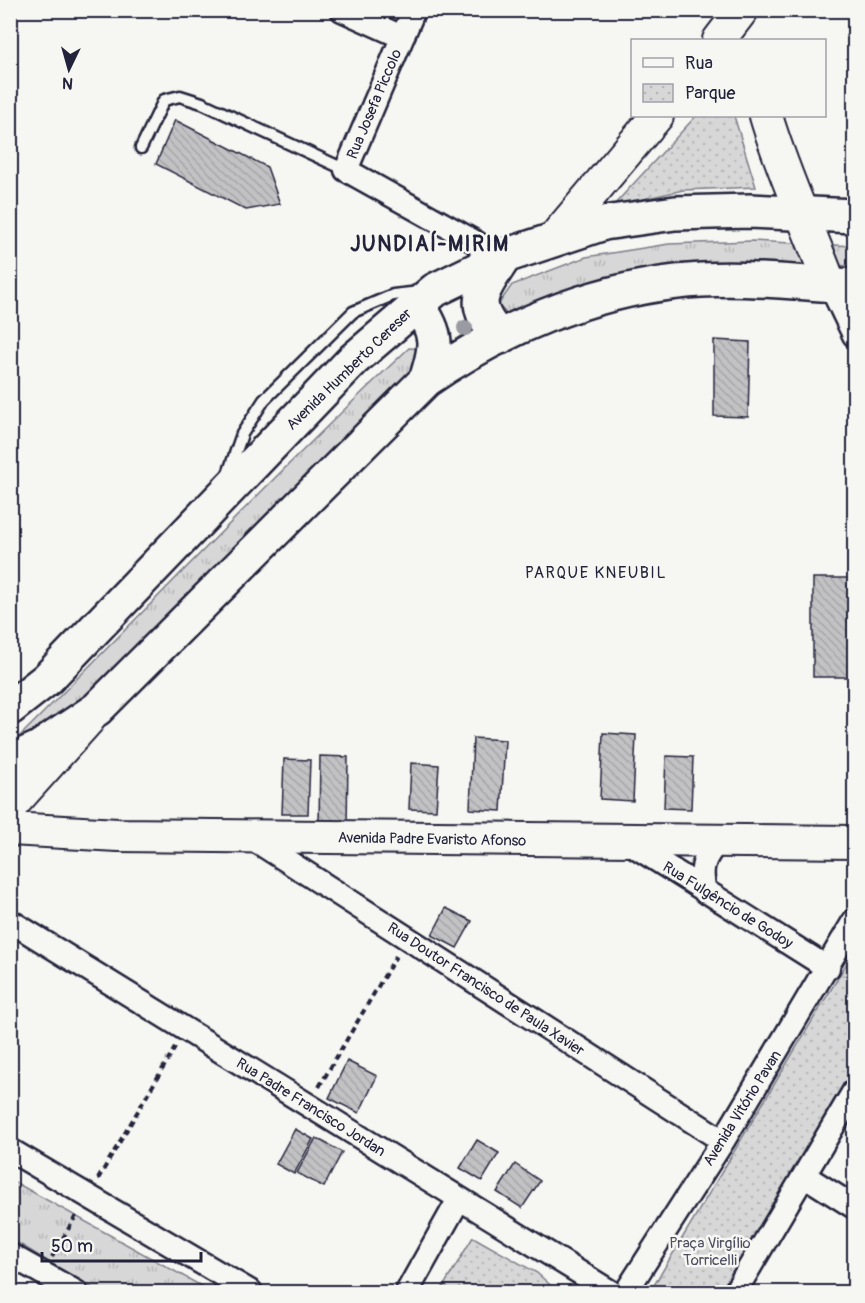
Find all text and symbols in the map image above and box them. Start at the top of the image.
north arrow [39,39,99,99]
legend [631,39,826,117]
street label: Rua Josefa Piccolo [343,46,406,162]
text: Rua [685,52,713,75]
text: N [61,72,74,93]
text: Parque [685,82,735,105]
district label: JUNDIAÍ-MIRIM [350,230,510,258]
street label: Avenida Humberto Cereser [283,304,417,434]
district label: PARQUE KNEUBIL [525,563,667,583]
street label: Avenida Padre Evaristo Afonso [338,828,526,851]
street label: Rua Fulgêncio de Godoy [659,858,797,954]
street label: Rua Doutor Francisco de Paula Xavier [384,919,588,1061]
street label: Avenida Vitório Pavan [699,1047,786,1170]
street label: Rua Padre Francisco Jordan [233,1054,389,1161]
scale bar [42,1225,201,1263]
park label: Praça Virgílio Torricelli [669,1234,751,1270]
text: 50 m [51,1235,93,1258]

